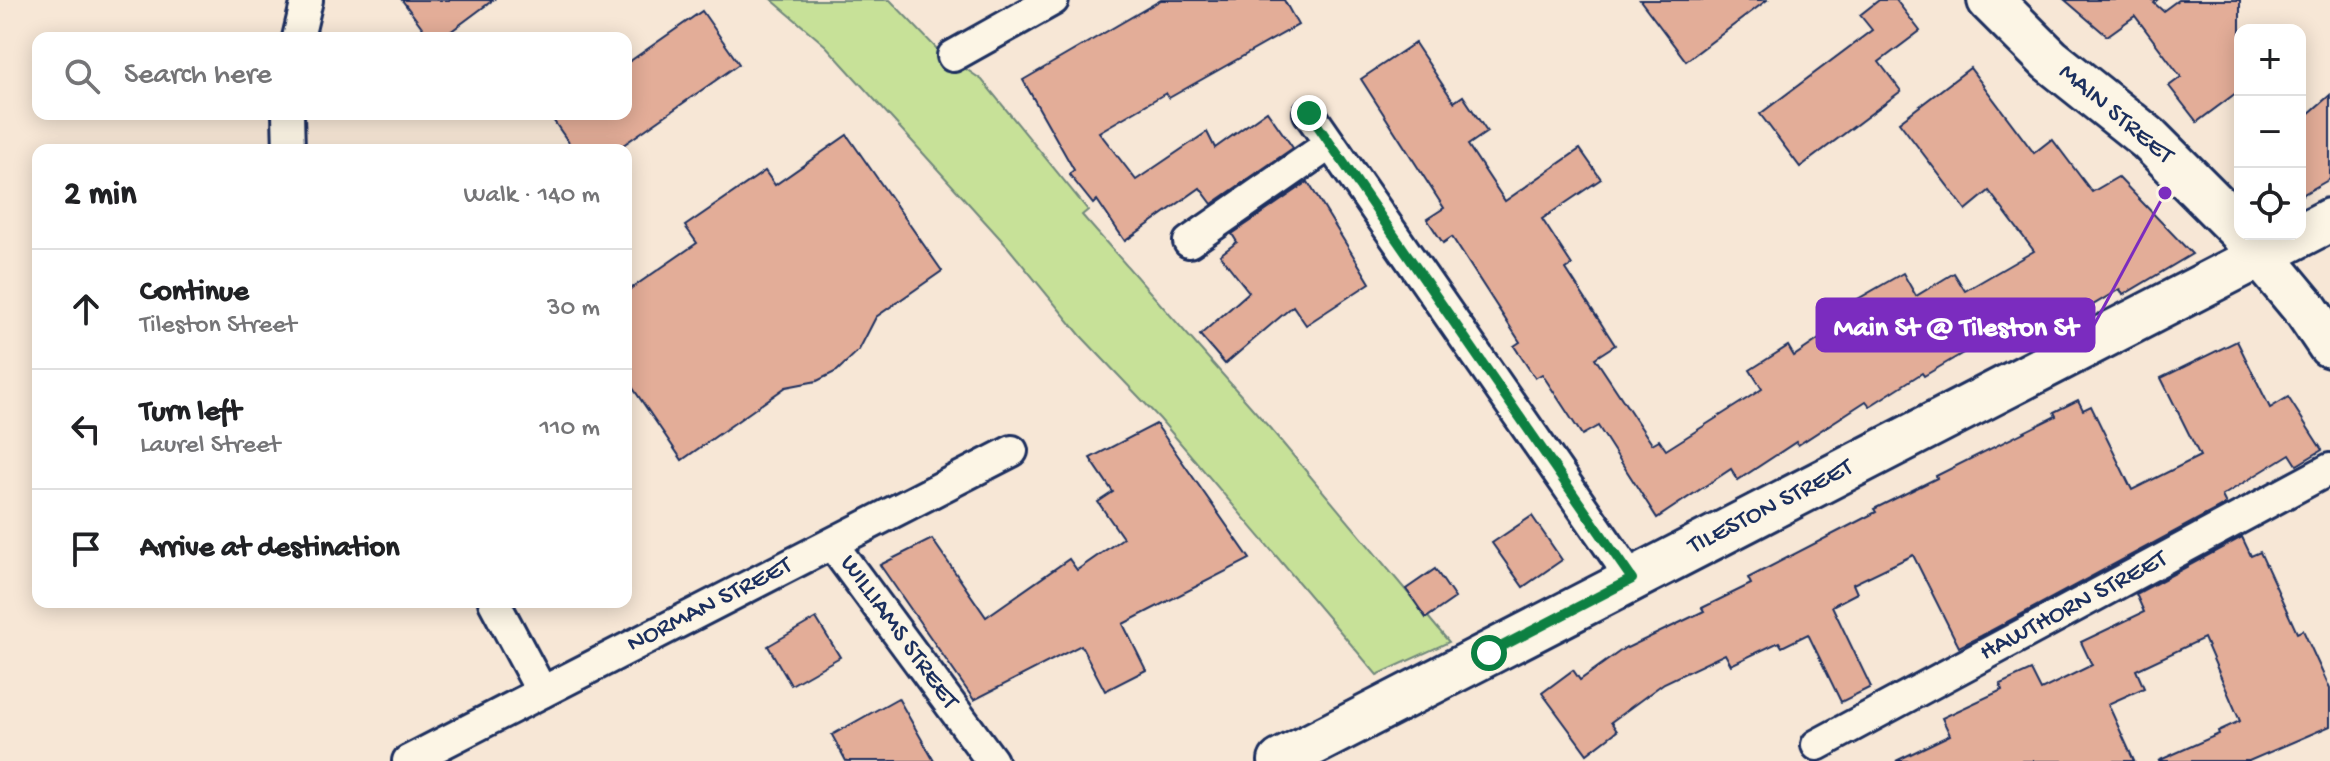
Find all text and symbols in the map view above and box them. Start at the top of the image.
map controls [2234,24,2306,240]
button: + [2234,24,2306,96]
search box [32,32,632,120]
icon: search [60,54,104,98]
street label: MAIN STREET [2051,58,2180,173]
text: Search here [124,59,272,94]
route end [1291,95,1327,131]
button: − [2234,96,2306,168]
button: locate [2234,168,2306,240]
text: 2 min [64,176,136,216]
text: Walk · 140 m [463,181,600,212]
text: Continue [140,276,249,311]
icon: ahead [64,287,108,331]
text: 30 m [547,294,600,325]
callout: Main St @ Tileston St [1817,299,2094,351]
text: Tileston Street [140,311,296,342]
text: Main St @ Tileston St [1834,313,2081,346]
text: Turn left [140,396,241,431]
icon: left [64,407,108,451]
text: 110 m [540,414,600,445]
text: Laurel Street [140,431,280,462]
street label: TILESTON STREET [1682,453,1860,564]
icon: arrive [64,527,108,571]
text: Arrive at destination [140,532,400,567]
street label: HAWTHORN STREET [1975,544,2174,669]
street label: WILLIAMS STREET [832,550,965,717]
street label: NORMAN STREET [622,551,798,661]
route start [1471,635,1507,671]

